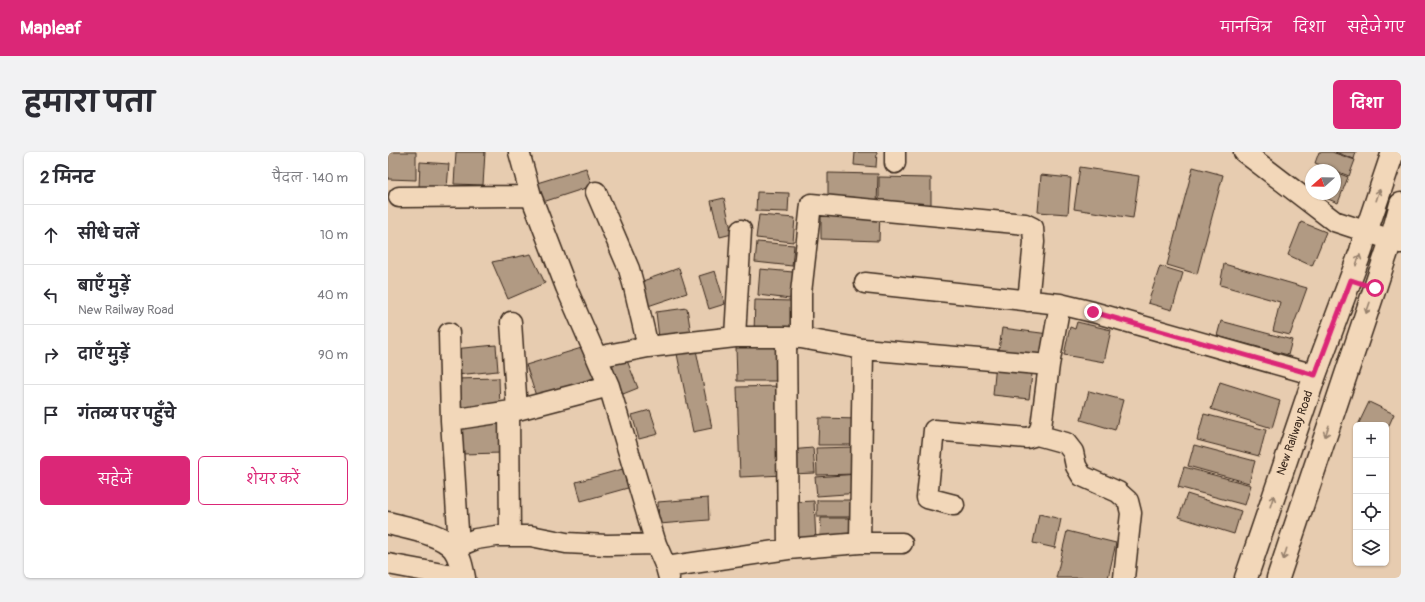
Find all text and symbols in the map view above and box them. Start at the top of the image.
text: Mapleaf [20,16,82,40]
text: मानचित्र [1220,19,1272,36]
text: दिशा [1294,19,1325,36]
text: सहेजे गए [1347,19,1405,36]
button: दिशा [1333,80,1401,129]
text: हमारा पता [24,86,155,121]
north arrow [1305,164,1341,200]
text: 2 मिनट [40,167,94,188]
text: पैदल · 140 m [272,170,348,186]
one-way arrow [1375,189,1383,201]
icon: ahead [40,224,62,246]
text: सीधे चलें [78,225,139,244]
text: 10 m [320,227,348,243]
one-way arrow [1355,254,1362,267]
text: बाएँ मुड़ें [78,277,130,296]
route start [1366,279,1384,297]
icon: left [40,284,62,306]
text: 40 m [317,287,348,303]
one-way arrow [1364,301,1371,314]
text: New Railway Road [78,302,174,318]
route end [1084,303,1102,321]
icon: right [40,344,62,366]
text: दाएँ मुड़ें [78,345,130,364]
text: 90 m [318,347,348,363]
street label: New Railway Road [1273,389,1317,477]
icon: arrive [40,404,62,426]
text: गंतव्य पर पहुँचे [78,405,176,424]
map controls [1353,422,1389,566]
button: + [1353,422,1389,458]
one-way arrow [1322,425,1330,437]
button: सहेजें [40,456,190,505]
button: शेयर करें [198,456,348,505]
button: − [1353,458,1389,494]
button: locate [1353,494,1389,530]
one-way arrow [1269,495,1276,508]
button: layers [1353,530,1389,566]
one-way arrow [1281,548,1288,561]

